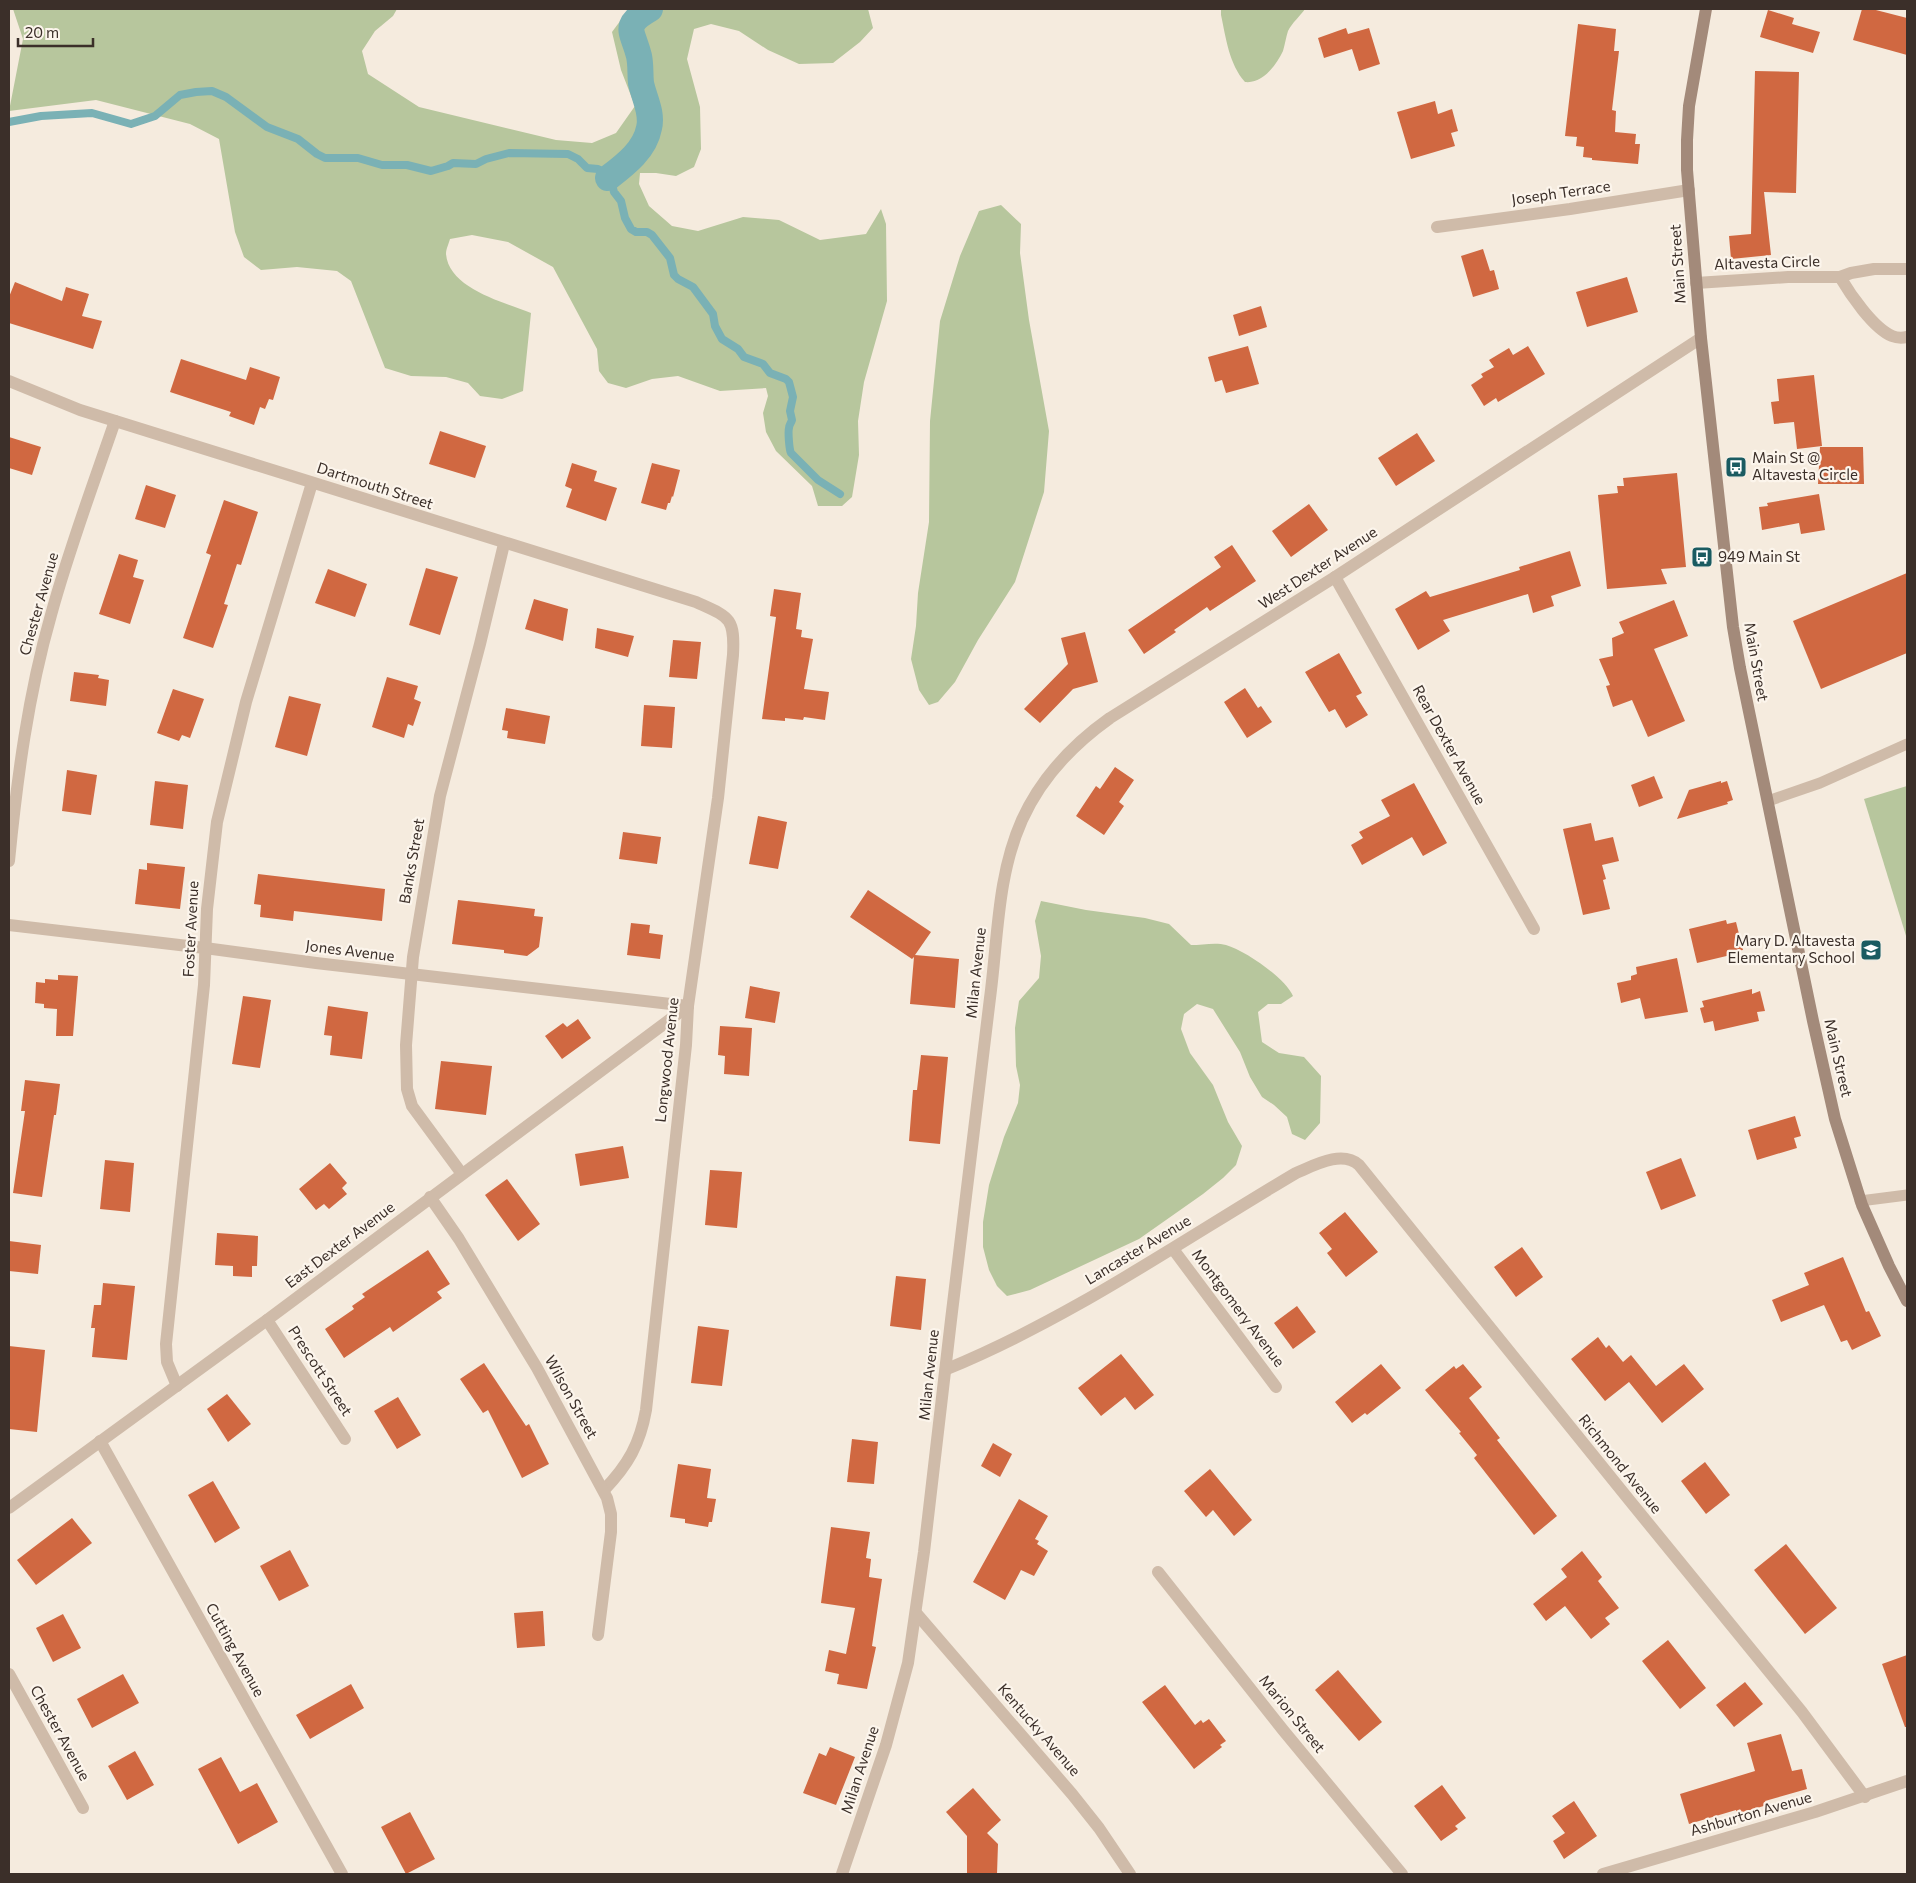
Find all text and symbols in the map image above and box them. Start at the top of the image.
scale bar [18,15,92,47]
text: 20 m [25,23,59,41]
street label: Joseph Terrace [1510,176,1612,208]
street label: Main Street [1665,224,1689,304]
street label: Altavesta Circle [1714,251,1820,273]
place label: Main St @ Altavesta Circle [1752,448,1858,483]
bus stop icon: Main St @ Altavesta Circle [1724,455,1748,479]
street label: Dartmouth Street [315,458,436,512]
street label: West Dexter Avenue [1255,522,1380,612]
bus stop icon: 949 Main St [1690,545,1714,569]
place label: 949 Main St [1718,547,1800,565]
street label: Chester Avenue [15,550,61,657]
street label: Main Street [1741,621,1773,703]
street label: Rear Dexter Avenue [1410,682,1490,808]
street label: Banks Street [395,817,427,905]
street label: Foster Avenue [178,880,202,978]
street label: Milan Avenue [961,926,989,1019]
place label: Mary D. Altavesta Elementary School [1728,931,1855,966]
street label: Jones Avenue [305,936,396,964]
school or university icon: Mary D. Altavesta Elementary School [1859,938,1883,962]
street label: Longwood Avenue [650,996,682,1123]
street label: Main Street [1821,1017,1857,1099]
street label: East Dexter Avenue [281,1197,398,1291]
street label: Lancaster Avenue [1081,1211,1194,1288]
street label: Montgomery Avenue [1189,1245,1289,1370]
street label: Prescott Street [285,1322,357,1419]
street label: Milan Avenue [914,1328,942,1421]
street label: Wilson Street [542,1352,602,1441]
street label: Richmond Avenue [1575,1410,1666,1517]
street label: Cutting Avenue [203,1599,269,1700]
street label: Marion Street [1256,1671,1330,1756]
street label: Kentucky Avenue [995,1679,1085,1779]
street label: Chester Avenue [27,1682,95,1783]
street label: Milan Avenue [836,1723,882,1816]
street label: Ashburton Avenue [1688,1787,1814,1839]

